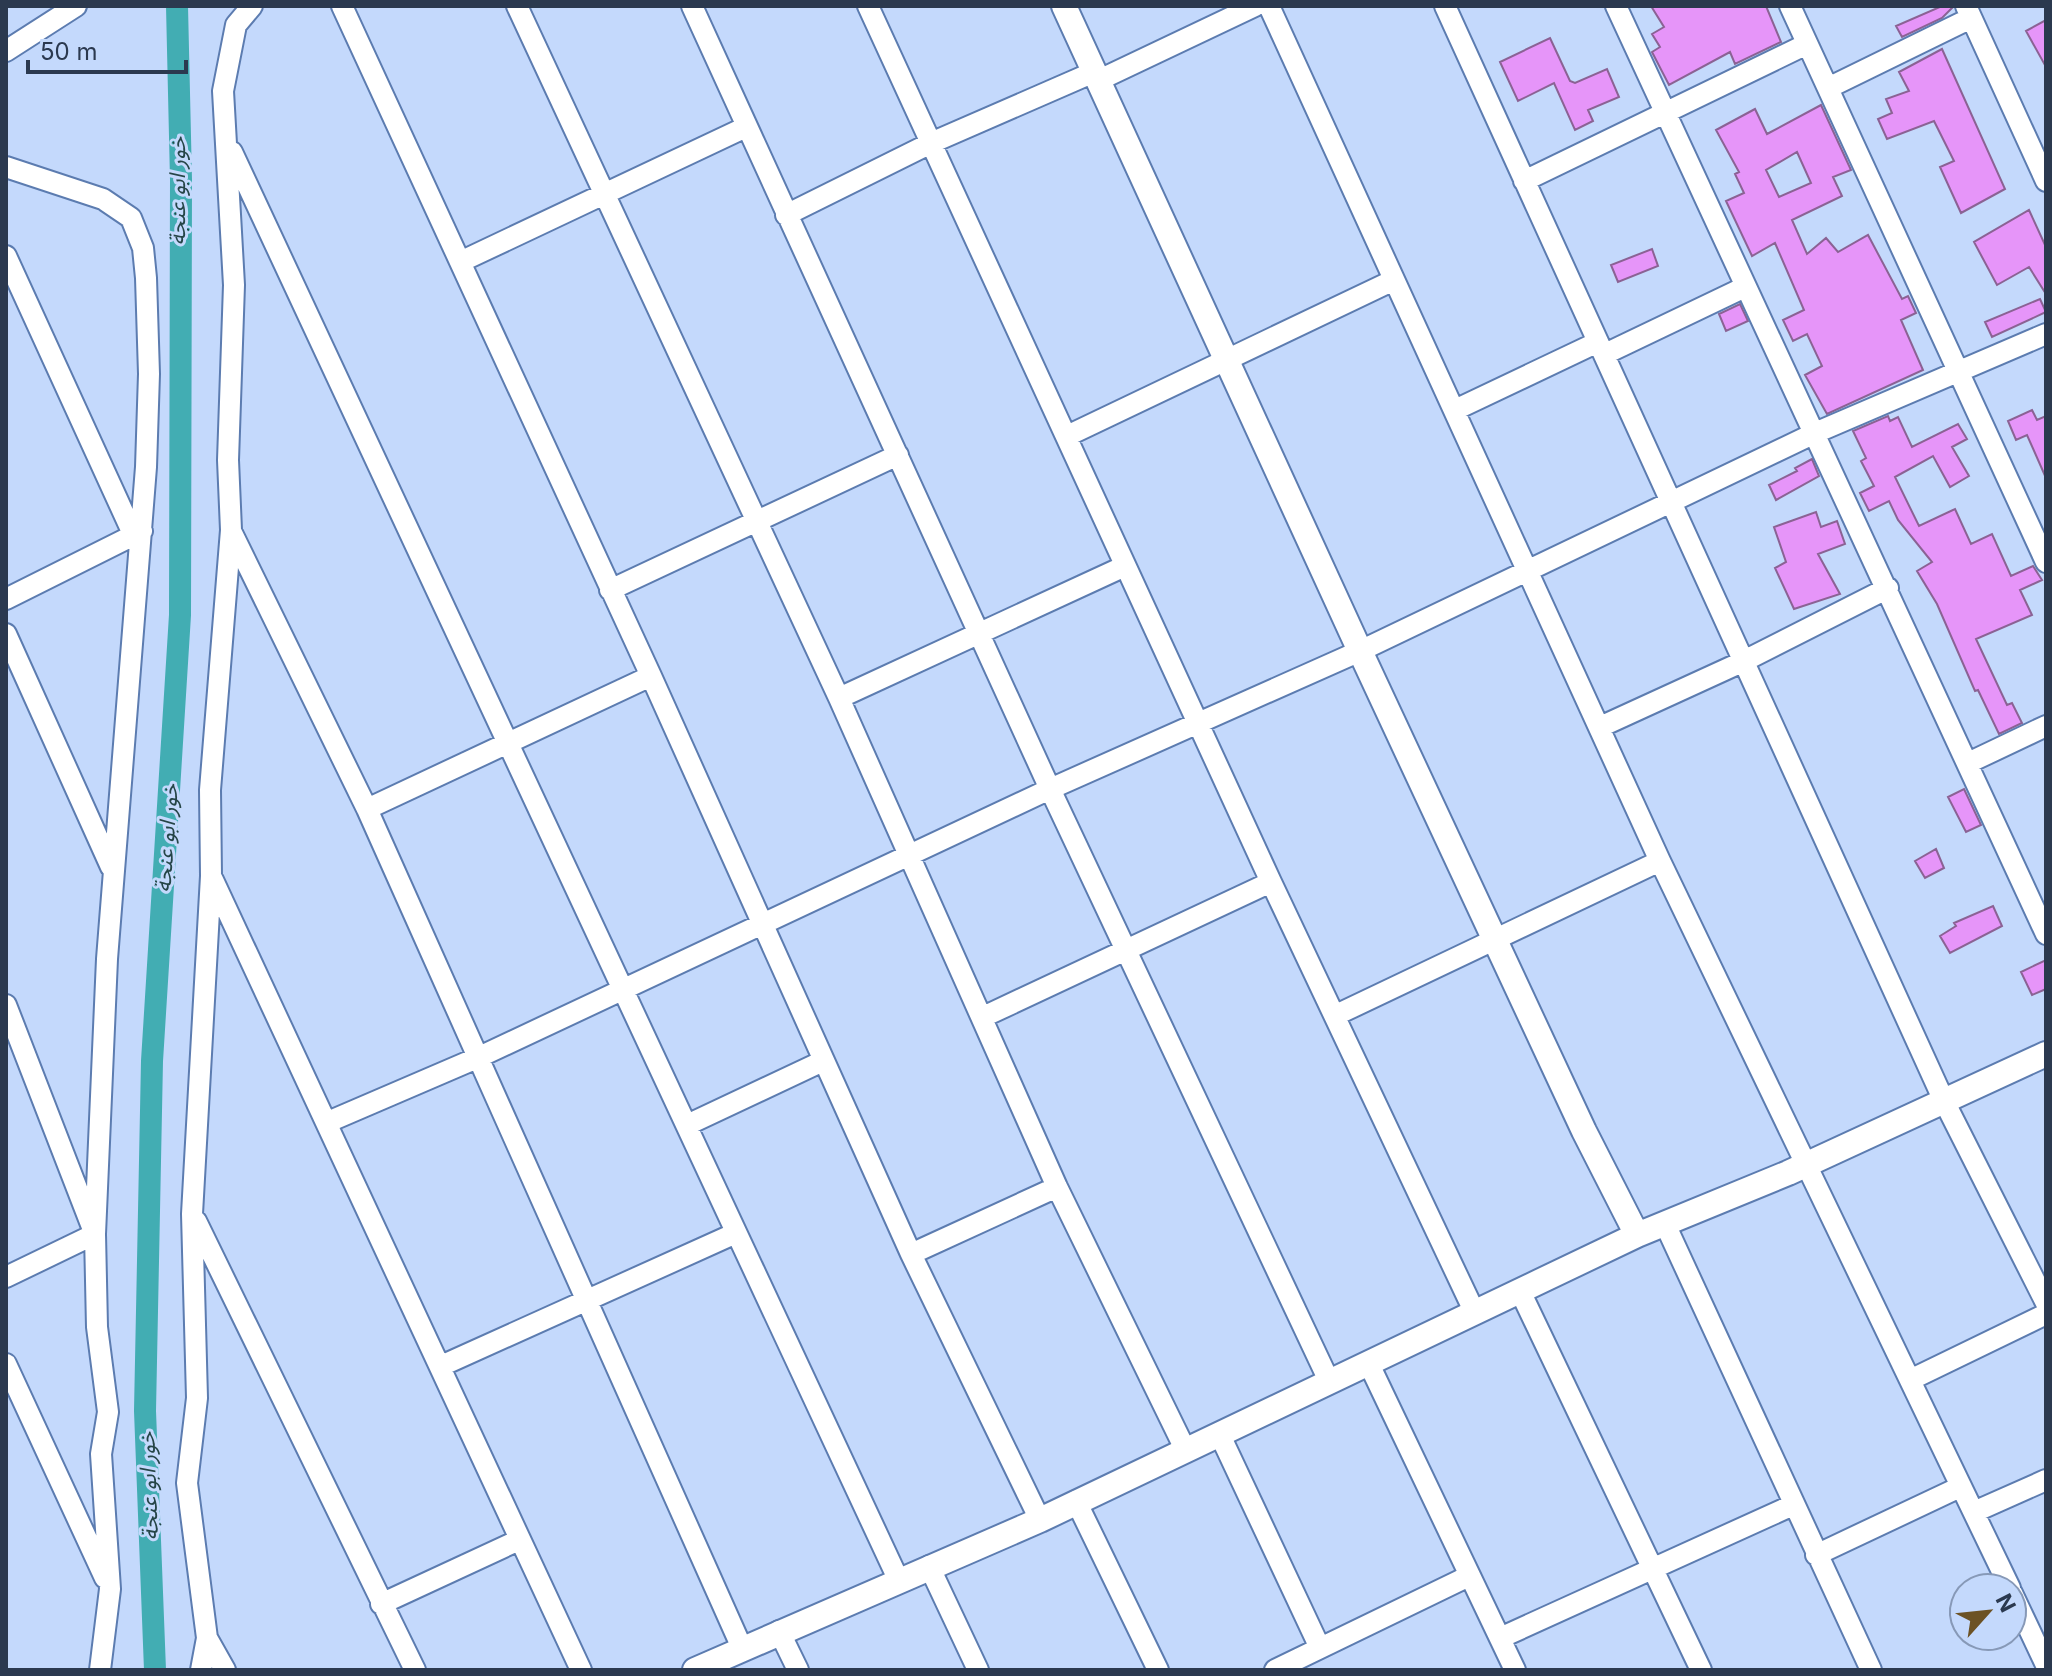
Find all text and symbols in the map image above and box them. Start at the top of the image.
scale bar [28,24,186,74]
text: 50 m [40,37,98,66]
water label: خور ابو عنجة [164,136,191,245]
water label: خور ابو عنجة [149,782,184,893]
water label: خور ابو عنجة [133,1430,164,1541]
north arrow [1948,1572,2028,1652]
text: N [1990,1590,2021,1616]

